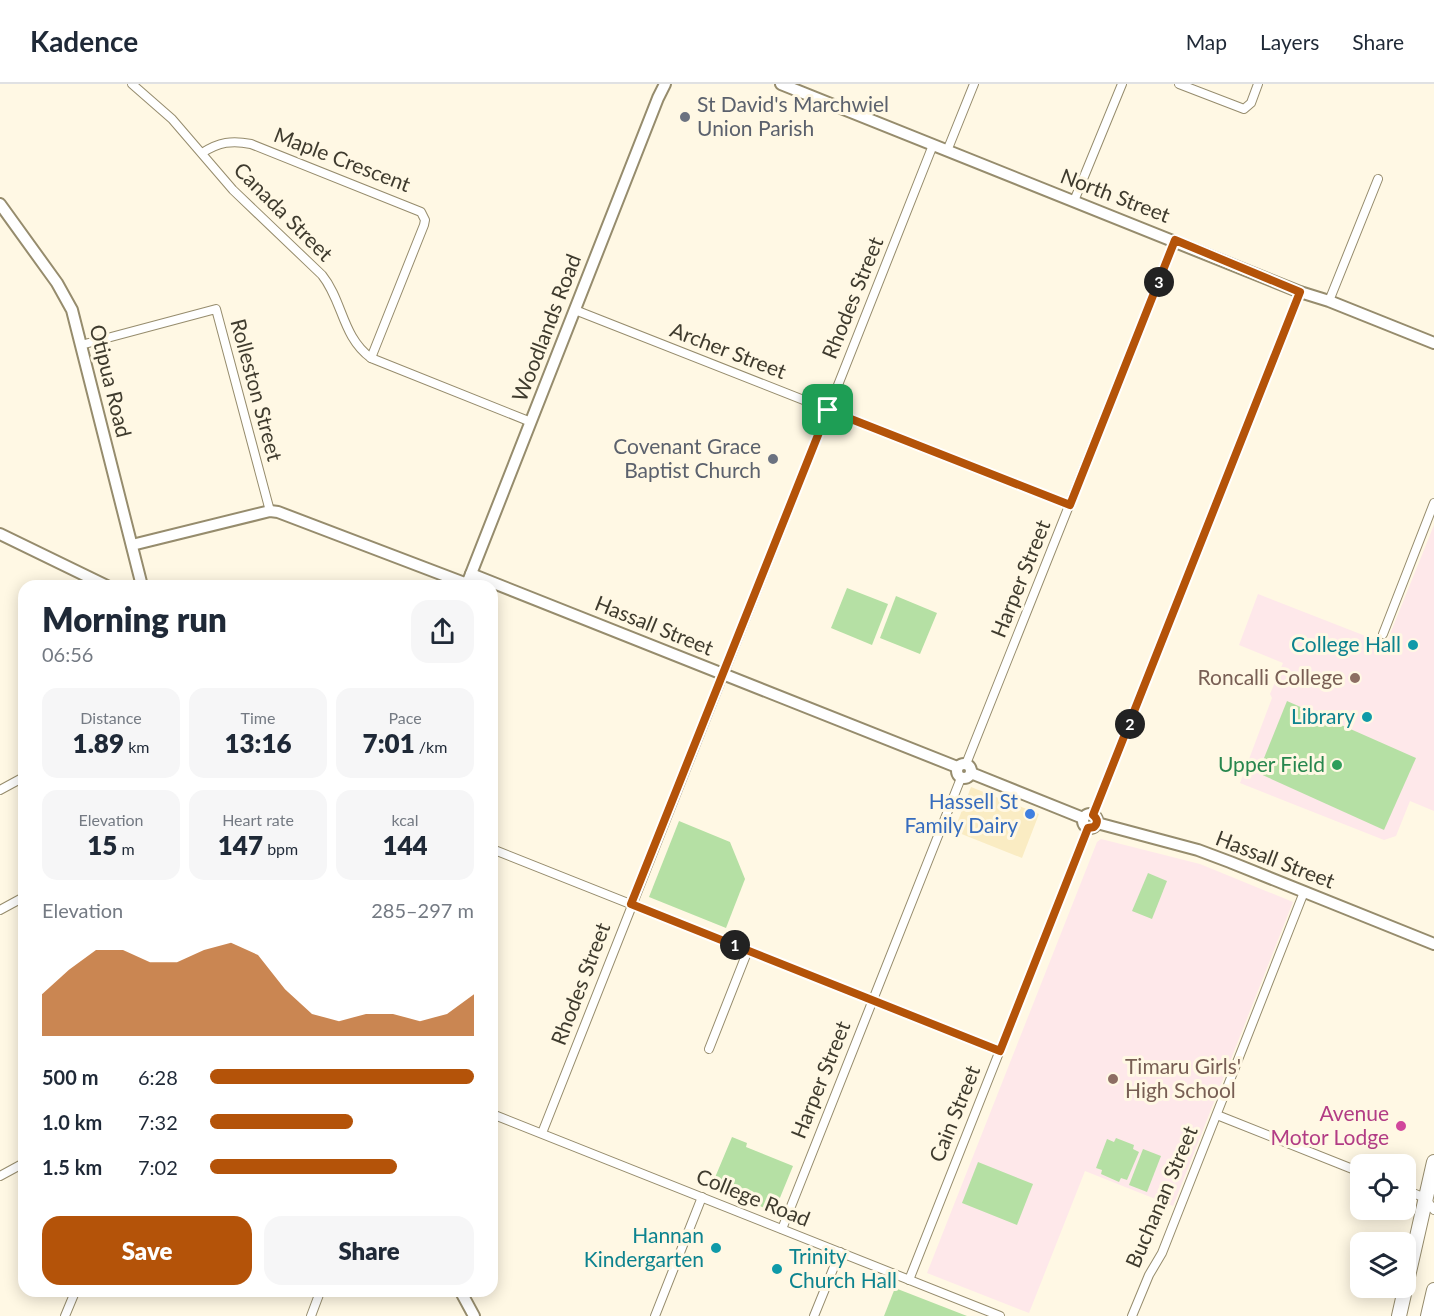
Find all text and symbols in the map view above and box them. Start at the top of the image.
text: Kadence [30,24,138,58]
text: Map [1186,29,1227,54]
text: Layers [1260,29,1319,54]
text: Share [1352,29,1404,54]
place label: St David's Marchwiel Union Parish [697,91,889,140]
marker: St David's Marchwiel Union Parish [678,110,692,124]
street label: Maple Crescent [271,121,415,196]
street label: Canada Street [229,156,339,266]
street label: North Street [1057,162,1174,227]
street label: Rhodes Street [816,232,888,362]
street label: Woodlands Road [506,250,585,405]
pin: 3 [1144,267,1174,297]
text: 3 [1154,272,1164,291]
street label: Rolleston Street [226,316,289,464]
street label: Archer Street [667,316,790,383]
street label: Otipua Road [85,322,138,440]
pin [802,384,853,435]
icon: arrive [811,393,844,426]
place label: Covenant Grace Baptist Church [613,433,761,482]
marker: Covenant Grace Baptist Church [766,452,780,466]
street label: Harper Street [985,516,1055,641]
street label: Hassall Street [592,590,718,660]
text: Morning run [42,599,227,639]
button: share [411,600,474,663]
place label: College Hall [1291,631,1401,656]
marker: College Hall [1406,638,1420,652]
text: 06:56 [42,642,93,666]
place label: Roncalli College [1198,664,1343,689]
marker: Roncalli College [1348,671,1362,685]
place label: Library [1291,703,1355,728]
text: Distance [80,708,142,727]
text: Time [241,708,275,727]
text: Pace [388,708,422,727]
pin: 2 [1115,709,1145,739]
marker: Library [1360,710,1374,724]
text: 2 [1125,714,1135,733]
text: 1.89 [73,727,124,759]
text: 13:16 [224,727,292,759]
text: 7:01 [363,727,415,759]
text: km [124,737,149,756]
text: /km [415,737,447,756]
place label: Upper Field [1218,751,1325,776]
marker: Upper Field [1330,758,1344,772]
place label: Hassell St Family Dairy [905,788,1018,837]
marker: Hassell St Family Dairy [1023,807,1037,821]
text: Elevation [79,810,144,829]
text: Heart rate [222,810,294,829]
text: kcal [391,810,419,829]
street label: Hassall Street [1213,824,1339,893]
text: 15 [87,829,117,861]
text: 147 [218,829,263,861]
text: 144 [382,829,428,861]
text: m [117,839,135,858]
text: bpm [263,839,298,858]
text: Elevation [42,898,123,922]
text: 285–297 m [371,898,474,922]
street label: Rhodes Street [545,918,615,1048]
pin: 1 [720,930,750,960]
text: 1 [730,935,740,954]
street label: Harper Street [785,1017,855,1142]
place label: Timaru Girls' High School [1125,1053,1241,1102]
street label: Cain Street [923,1061,984,1165]
text: 500 m [42,1065,98,1089]
text: 6:28 [138,1065,178,1089]
marker: Timaru Girls' High School [1106,1072,1120,1086]
place label: Avenue Motor Lodge [1271,1100,1389,1149]
text: 1.0 km [42,1110,102,1134]
text: 7:32 [138,1110,178,1134]
marker: Avenue Motor Lodge [1394,1119,1408,1133]
street label: Buchanan Street [1119,1121,1202,1271]
map controls [1350,1154,1416,1298]
button: locate [1350,1154,1416,1220]
text: 1.5 km [42,1155,102,1179]
text: 7:02 [138,1155,178,1179]
street label: College Road [693,1162,814,1231]
button: Save [42,1216,252,1285]
button: Share [264,1216,474,1285]
place label: Hannan Kindergarten [584,1222,704,1271]
button: layers [1350,1232,1416,1298]
marker: Hannan Kindergarten [709,1241,723,1255]
place label: Trinity Church Hall [789,1243,897,1292]
marker: Trinity Church Hall [770,1262,784,1276]

